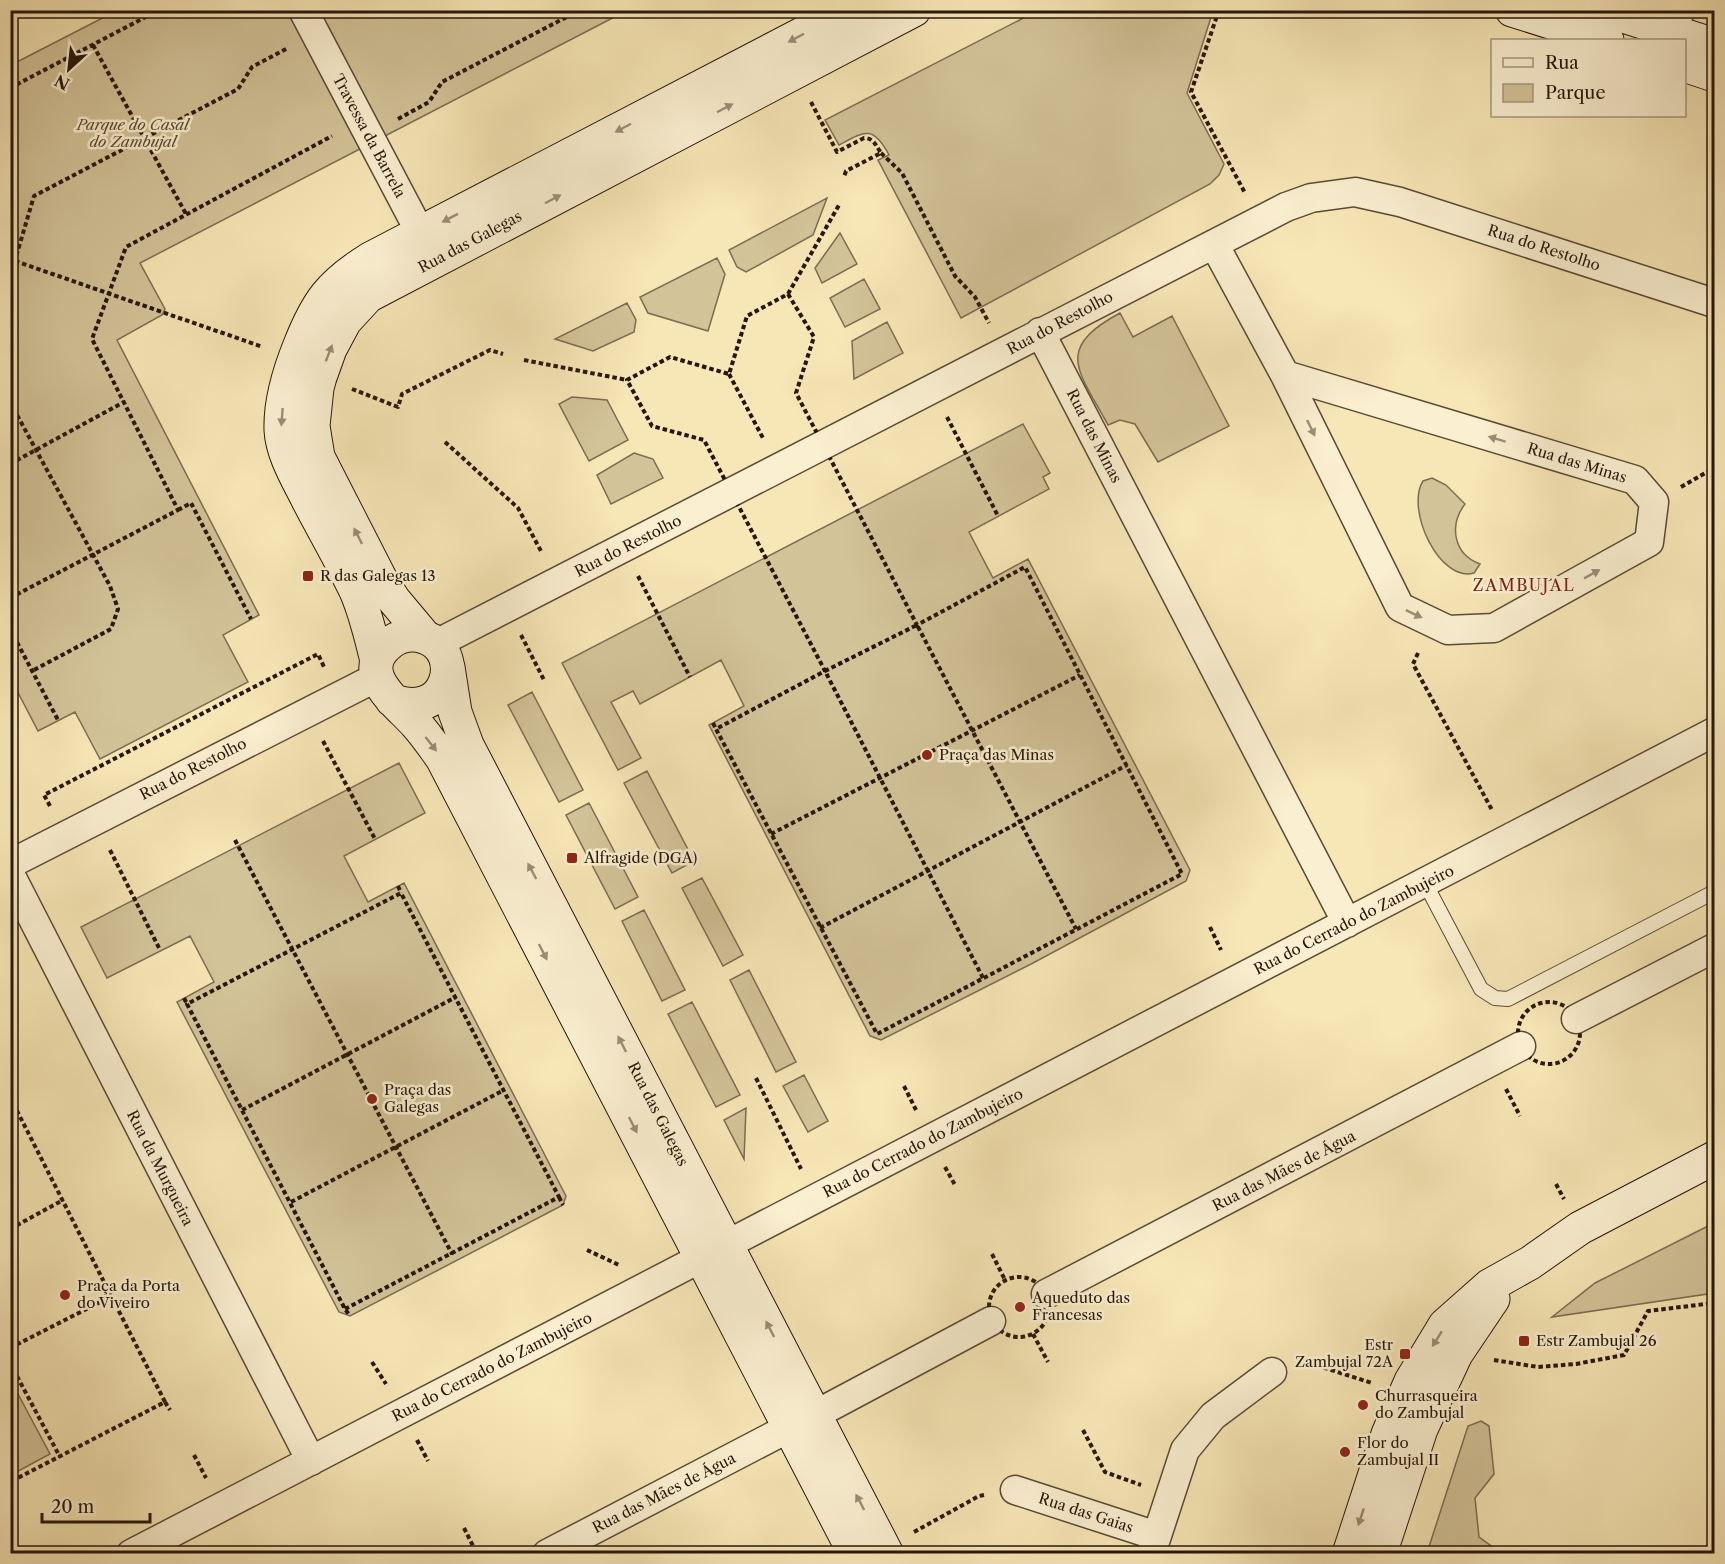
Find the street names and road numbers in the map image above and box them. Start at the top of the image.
street label: Travessa da Barrela [329,71,410,201]
street label: Rua das Galegas [415,206,525,277]
street label: Rua do Restolho [1485,220,1603,275]
street label: Rua do Restolho [1003,287,1116,359]
street label: Rua das Minas [1063,386,1126,486]
street label: Rua das Minas [1525,438,1629,487]
street label: Rua do Restolho [571,510,684,581]
street label: Rua do Restolho [136,733,249,804]
street label: Rua do Cerrado do Zambujeiro [1250,861,1457,978]
street label: Rua das Galegas [624,1058,693,1169]
street label: Rua do Cerrado do Zambujeiro [819,1084,1026,1201]
street label: Rua da Murgueira [123,1107,198,1229]
street label: Rua das Mães de Água [1209,1126,1359,1215]
street label: Rua do Cerrado do Zambujeiro [388,1308,595,1425]
street label: Rua das Mães de Água [589,1448,739,1537]
street label: Rua das Gaias [1036,1488,1136,1537]

